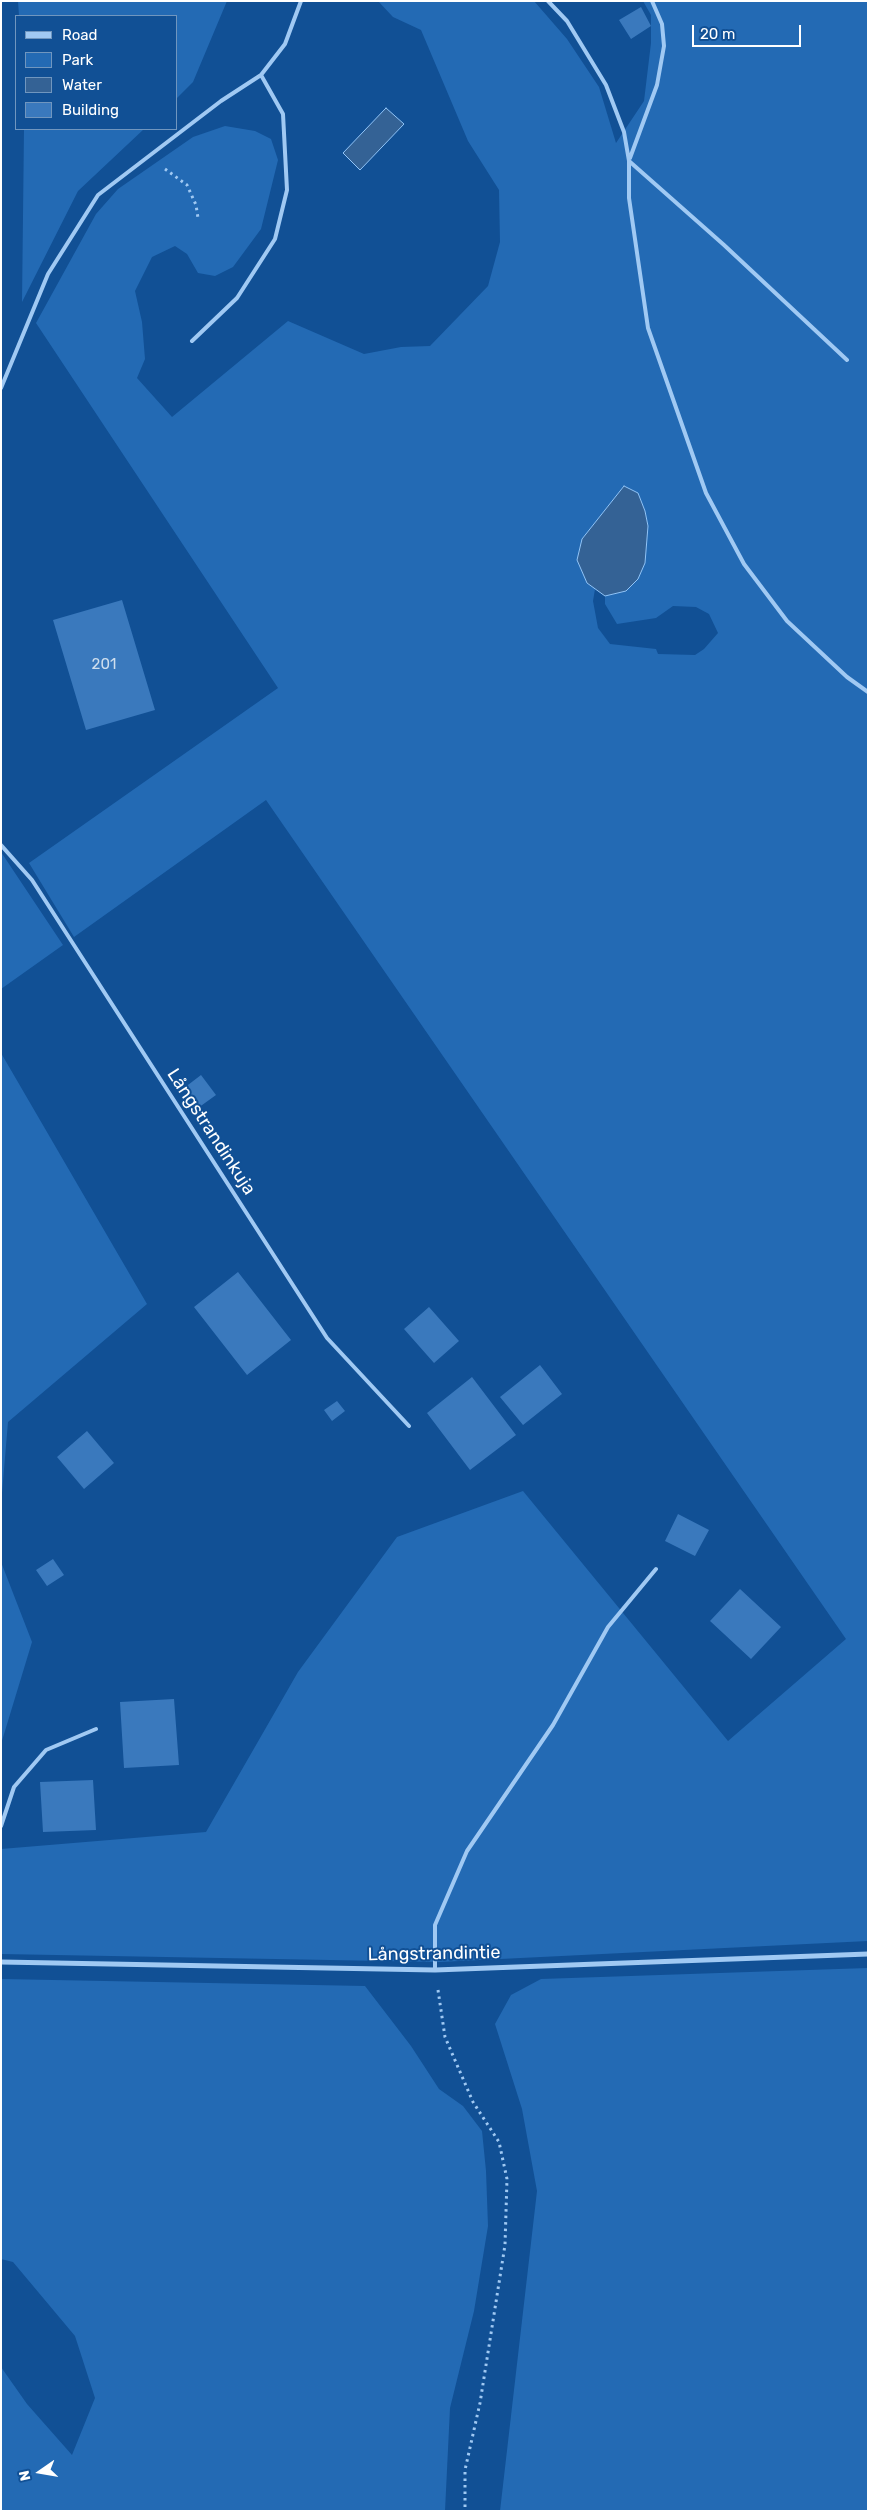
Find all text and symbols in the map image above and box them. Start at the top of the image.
legend [15,15,178,130]
scale bar [694,15,803,47]
text: 20 m [700,25,735,43]
text: Road [62,26,98,44]
text: Park [62,51,93,69]
text: Water [62,76,102,94]
text: Building [62,101,119,119]
house number: 201 [92,656,116,674]
street label: Långstrandinkuja [162,1065,260,1199]
street label: Långstrandintie [367,1942,501,1966]
north arrow [15,2447,65,2497]
text: N [15,2469,34,2482]

